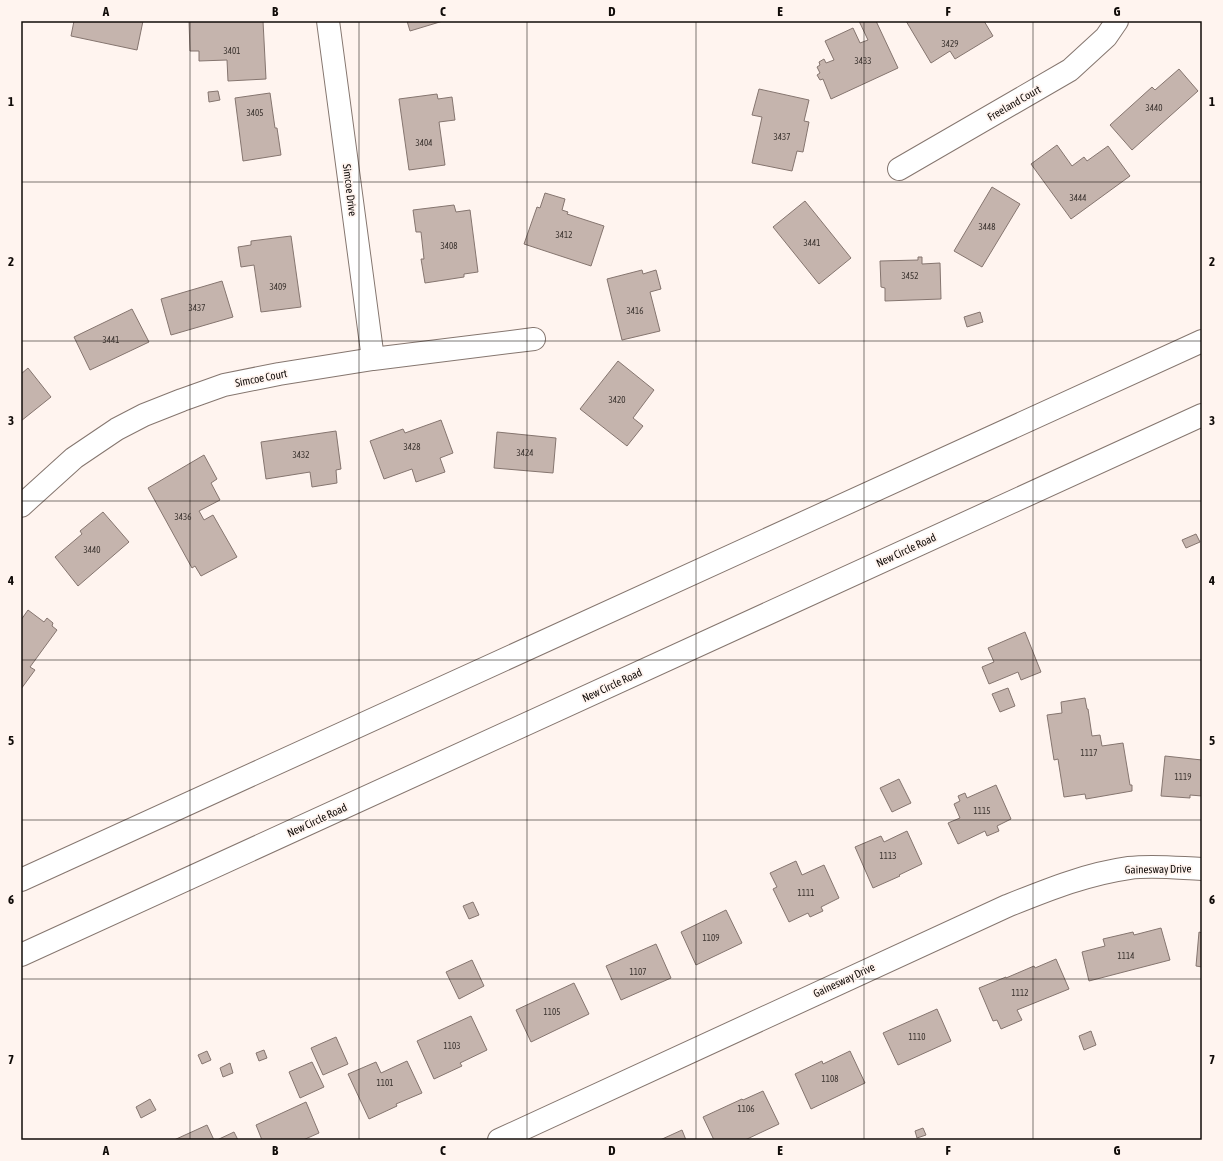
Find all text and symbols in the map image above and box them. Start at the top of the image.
text: A [102,4,110,19]
text: B [272,4,279,19]
text: C [440,4,446,19]
text: D [608,4,616,19]
text: E [777,4,783,19]
text: F [945,4,951,19]
text: G [1114,4,1121,19]
house number: 3429 [942,39,958,49]
house number: 3401 [224,46,240,56]
house number: 3433 [855,56,871,66]
street label: Freeland Court [985,83,1043,123]
text: 1 [8,94,14,109]
text: 1 [1209,94,1215,109]
house number: 3440 [1146,103,1162,113]
house number: 3405 [247,108,263,118]
house number: 3437 [774,132,790,142]
house number: 3404 [416,138,432,148]
street label: Simcoe Drive [341,163,359,217]
house number: 3444 [1070,193,1086,203]
house number: 3448 [979,222,995,232]
house number: 3412 [556,230,572,240]
house number: 3441 [804,238,820,248]
house number: 3408 [441,241,457,251]
text: 2 [8,254,14,269]
text: 2 [1209,254,1215,269]
house number: 3452 [902,271,918,281]
house number: 3409 [270,282,286,292]
house number: 3437 [189,303,205,313]
house number: 3416 [627,306,643,316]
house number: 3441 [103,335,119,345]
street label: Simcoe Court [234,367,288,389]
house number: 3420 [609,395,625,405]
text: 3 [8,413,14,428]
text: 3 [1209,413,1215,428]
house number: 3428 [404,442,420,452]
house number: 3424 [517,448,533,458]
house number: 3432 [293,450,309,460]
house number: 3436 [175,512,191,522]
street label: New Circle Road [874,531,938,569]
house number: 3440 [84,545,100,555]
text: 4 [7,573,14,588]
text: 4 [1208,573,1215,588]
street label: New Circle Road [580,666,644,704]
text: 5 [8,733,14,748]
text: 5 [1209,733,1215,748]
house number: 1117 [1081,748,1097,758]
house number: 1119 [1175,772,1191,782]
street label: New Circle Road [285,801,349,839]
house number: 1115 [974,806,990,816]
house number: 1113 [880,851,896,861]
street label: Gainesway Drive [1125,862,1191,876]
house number: 1111 [798,888,814,898]
text: 6 [8,892,14,907]
text: 6 [1209,892,1215,907]
house number: 1109 [703,933,719,943]
house number: 1114 [1118,951,1134,961]
street label: Gainesway Drive [811,960,877,1000]
house number: 1107 [630,967,646,977]
house number: 1112 [1012,988,1028,998]
house number: 1105 [544,1007,560,1017]
house number: 1110 [909,1032,925,1042]
house number: 1103 [444,1041,460,1051]
text: 7 [8,1052,14,1067]
text: 7 [1209,1052,1215,1067]
house number: 1108 [822,1074,838,1084]
house number: 1101 [377,1078,393,1088]
house number: 1106 [738,1104,754,1114]
text: A [102,1143,110,1158]
text: B [272,1143,279,1158]
text: C [440,1143,446,1158]
text: D [608,1143,616,1158]
text: E [777,1143,783,1158]
text: F [945,1143,951,1158]
text: G [1114,1143,1121,1158]

